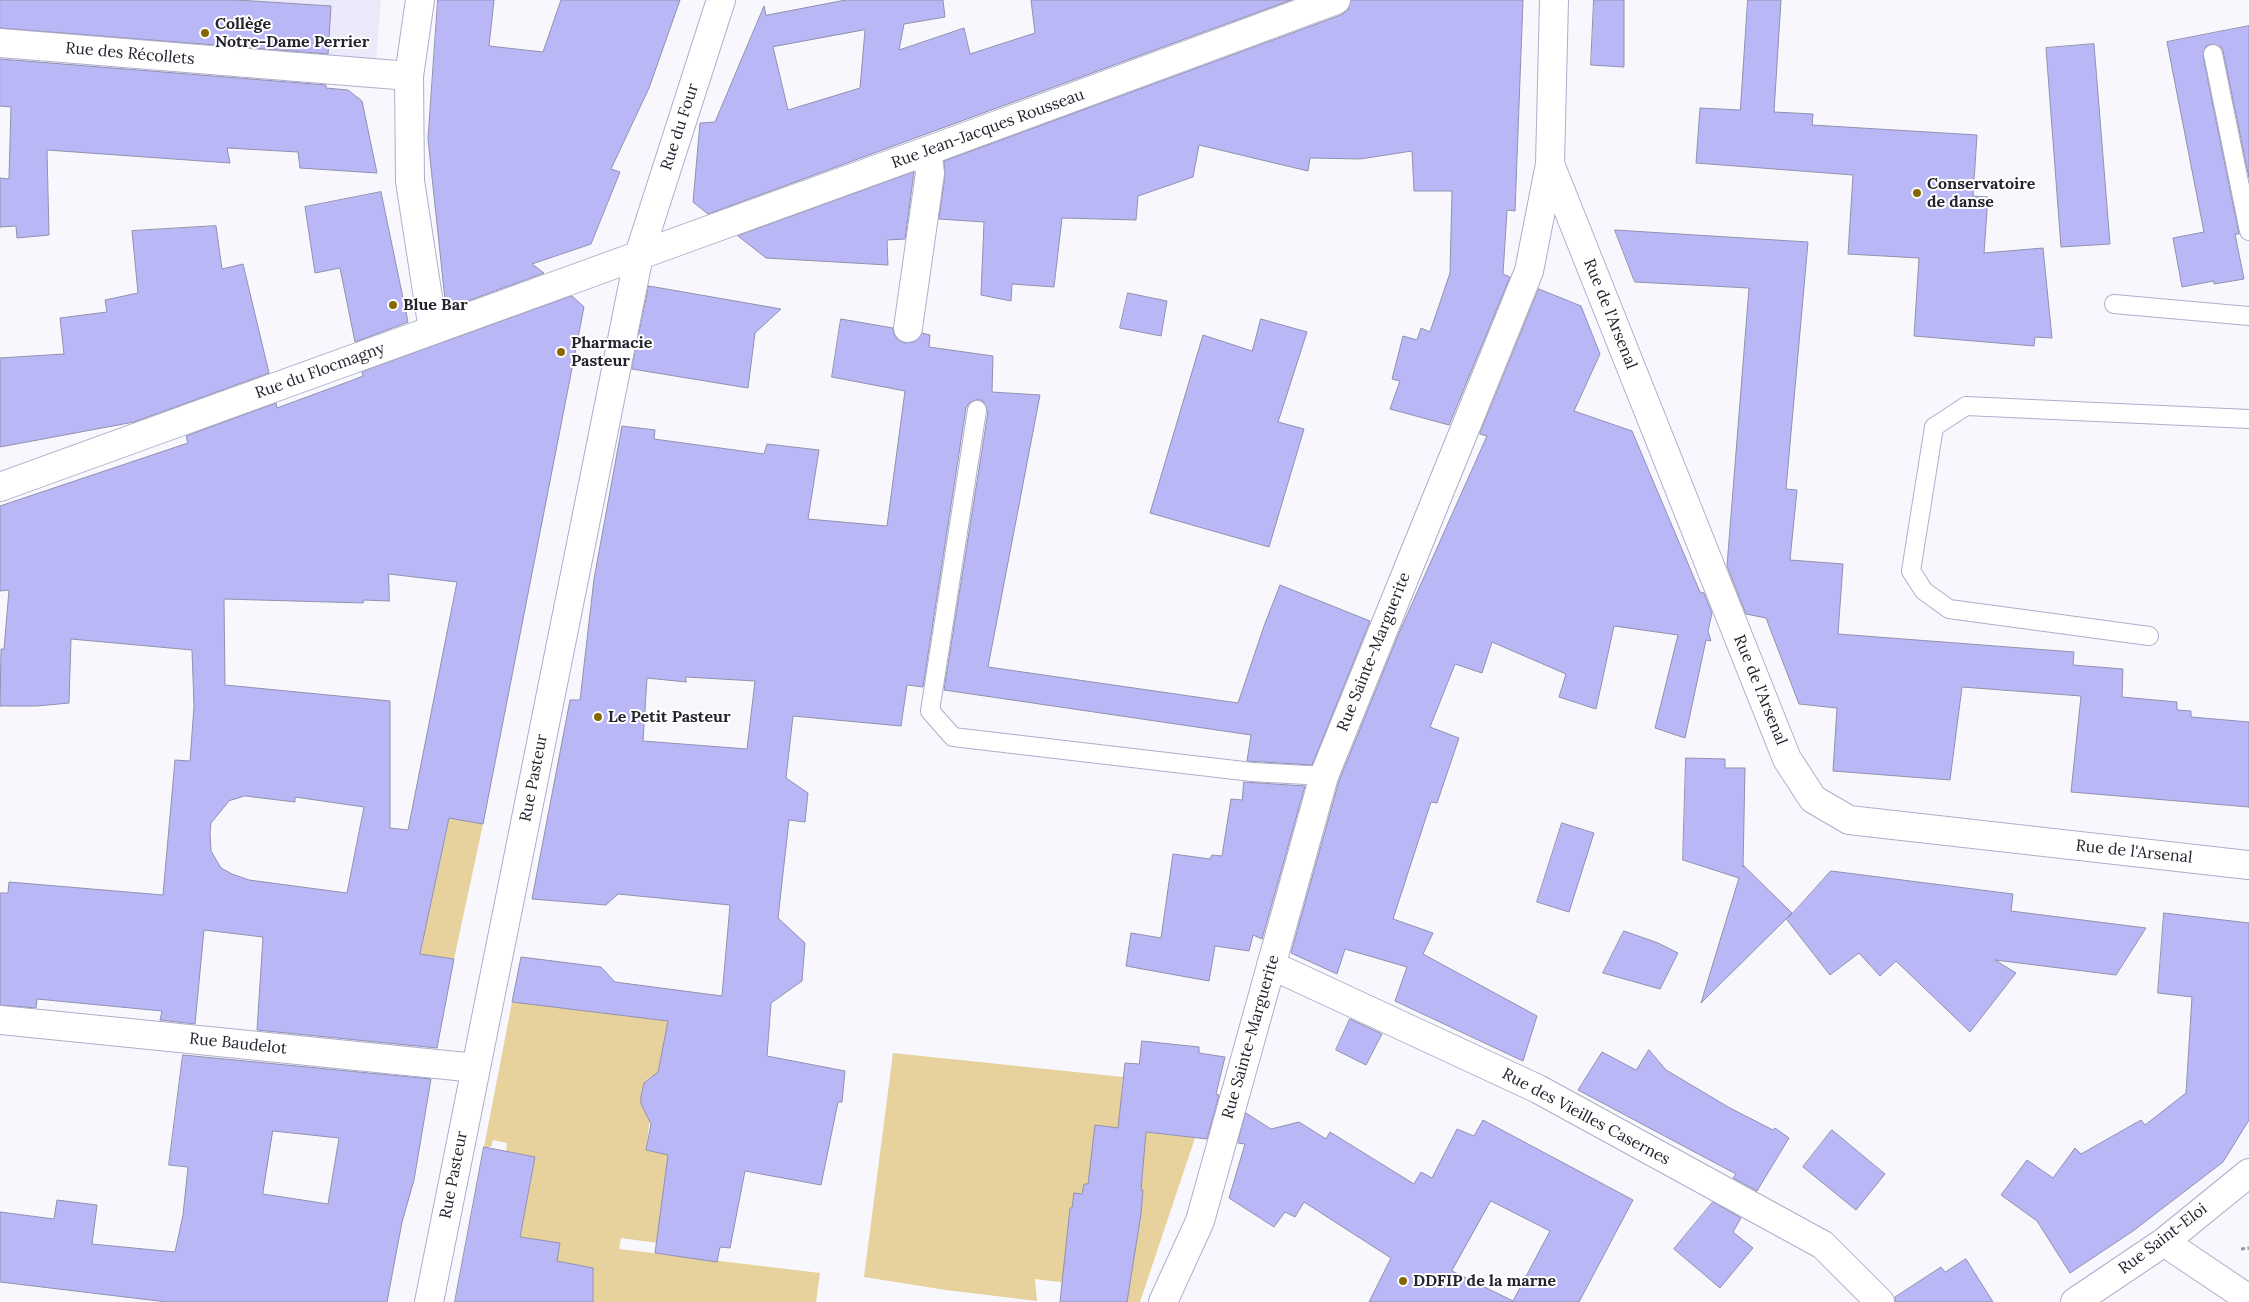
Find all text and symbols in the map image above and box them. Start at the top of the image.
place label: Collège Notre-Dame Perrier [215,14,369,52]
marker: Collège Notre-Dame Perrier [199,27,211,39]
street label: Rue des Récollets [65,39,195,69]
street label: Rue du Four [657,81,703,173]
street label: Rue Jean-Jacques Rousseau [889,85,1087,173]
place label: Conservatoire de danse [1927,174,2035,212]
marker: Conservatoire de danse [1911,187,1923,199]
street label: Rue de l'Arsenal [1579,256,1641,372]
place label: Blue Bar [403,295,468,315]
marker: Blue Bar [387,299,399,311]
place label: Pharmacie Pasteur [571,333,652,371]
street label: Rue du Flocmagny [253,339,387,403]
marker: Pharmacie Pasteur [555,346,567,358]
street label: Rue Sainte-Marguerite [1333,570,1415,734]
street label: Rue de l'Arsenal [1729,632,1791,748]
place label: Le Petit Pasteur [608,707,731,727]
marker: Le Petit Pasteur [592,711,604,723]
street label: Rue Pasteur [516,732,552,824]
street label: Rue de l'Arsenal [2075,836,2193,868]
street label: Rue Sainte-Marguerite [1218,953,1284,1121]
street label: Rue Baudelot [188,1029,288,1059]
street label: Rue des Vieilles Casernes [1499,1065,1673,1169]
street label: Rue Pasteur [436,1129,472,1221]
street label: Rue Saint-Eloi [2115,1199,2211,1279]
place label: DDFIP de la marne [1413,1271,1556,1291]
marker: DDFIP de la marne [1397,1275,1409,1287]

